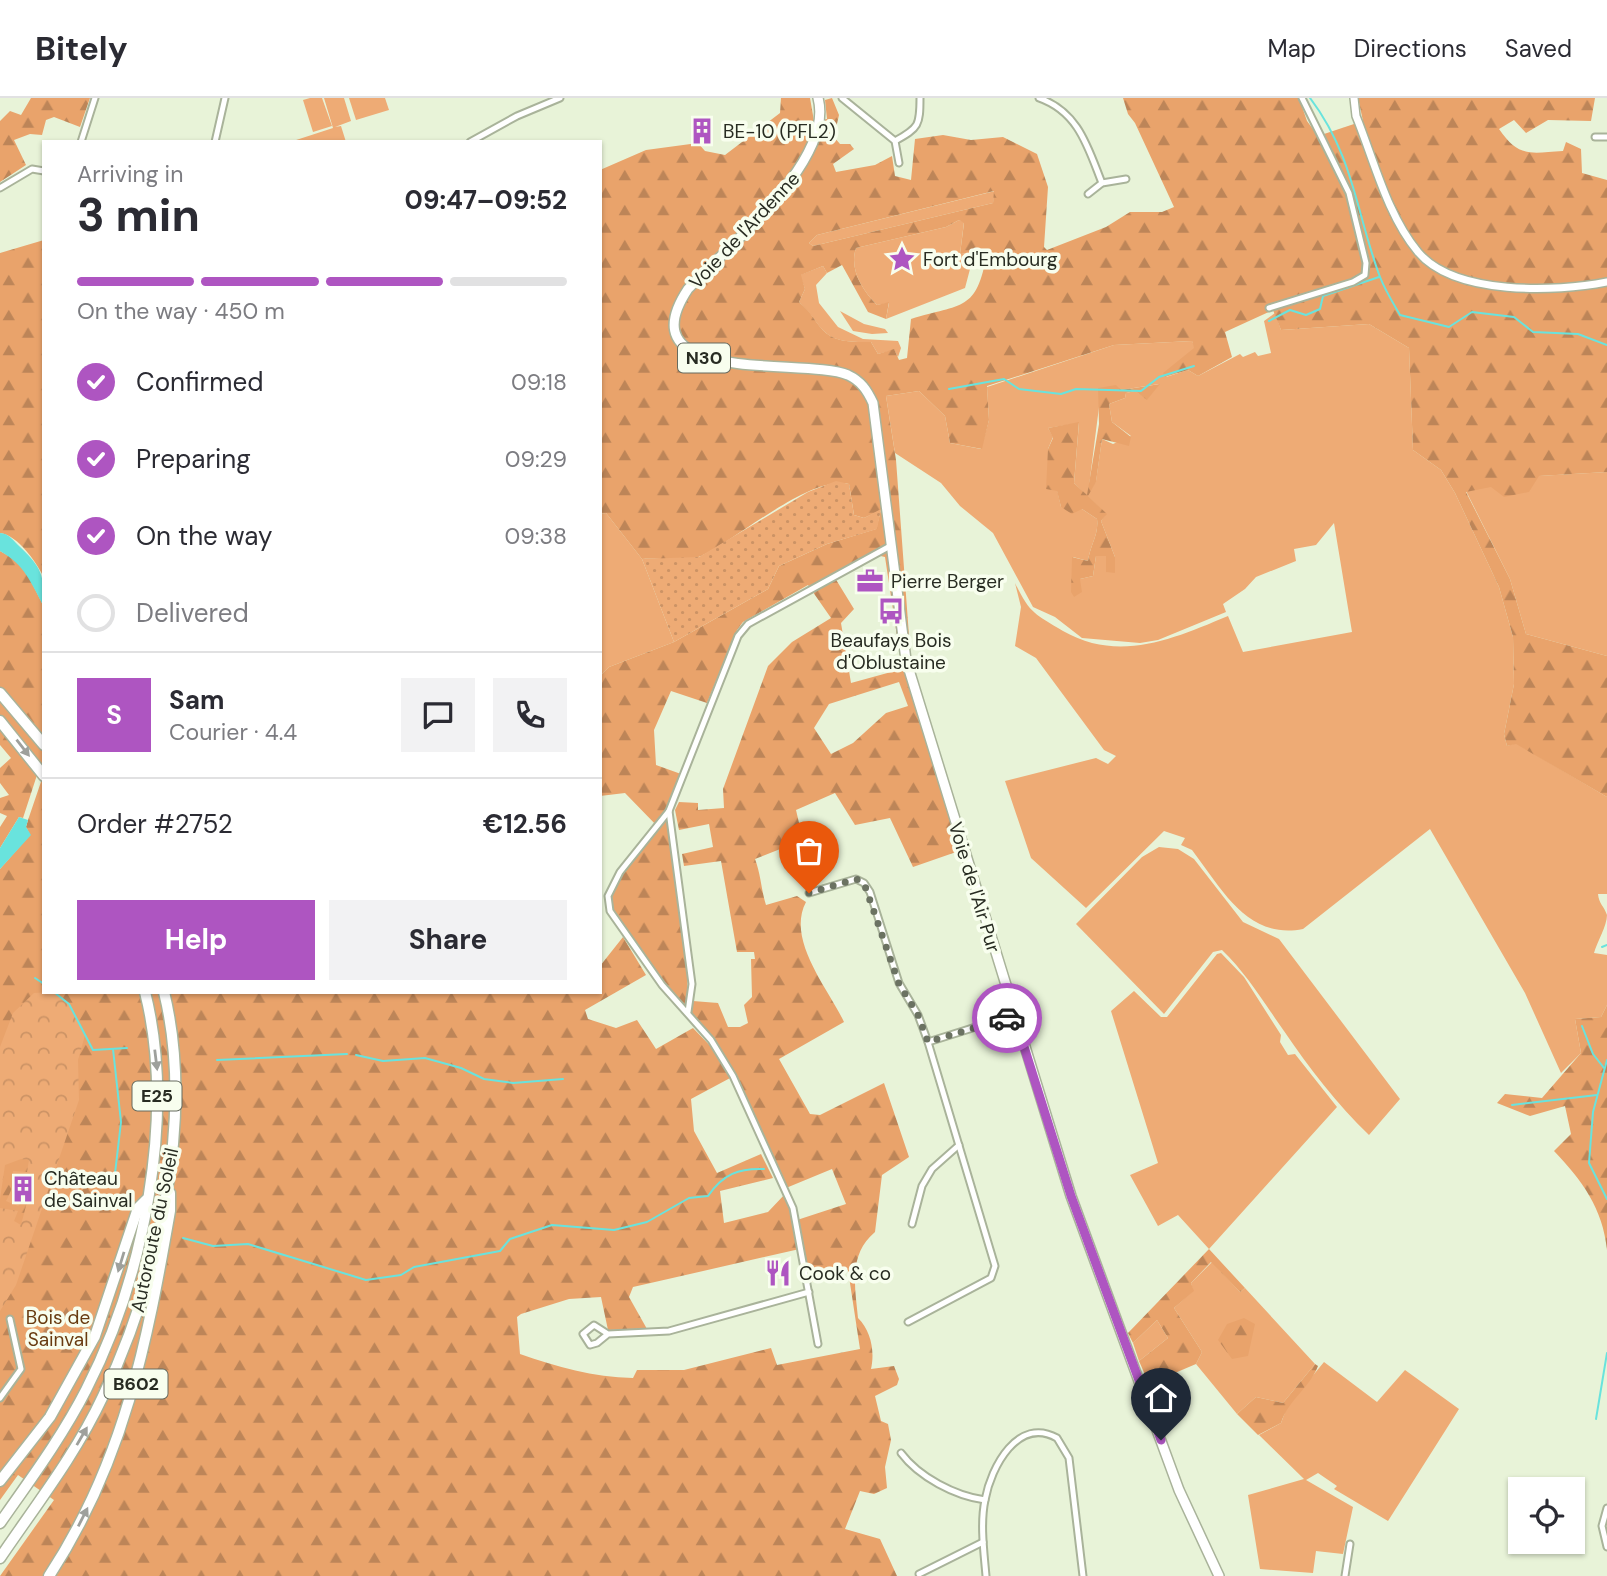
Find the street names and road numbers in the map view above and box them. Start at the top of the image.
street label: Voie de l'Ardenne [684,166,805,294]
road number: N30 [678,344,730,372]
street label: Voie de l'Air Pur [943,819,1006,955]
road number: E25 [132,1082,182,1111]
street label: Autoroute du Soleil [125,1146,184,1315]
road number: B602 [104,1370,168,1399]

